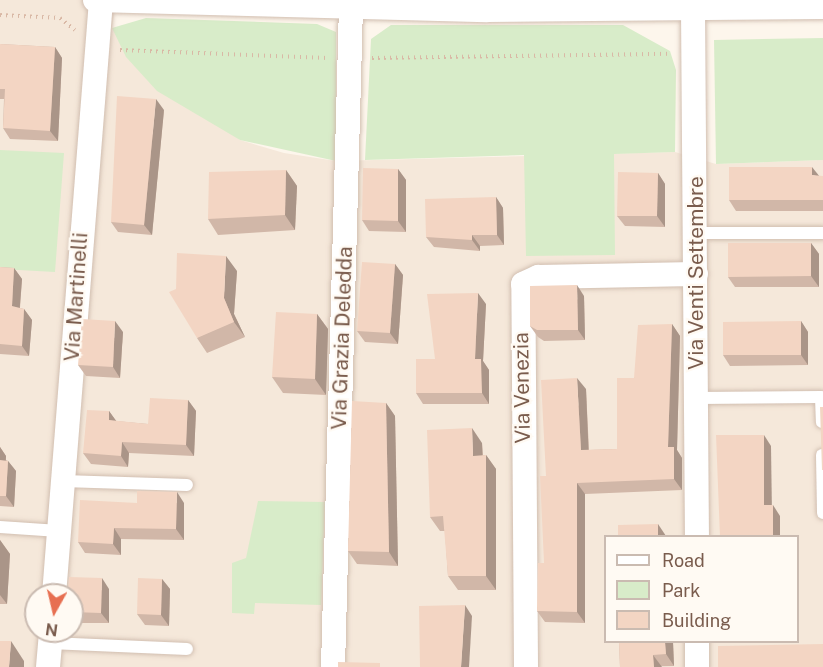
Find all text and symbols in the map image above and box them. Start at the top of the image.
street label: Via Venti Settembre [683,176,709,370]
street label: Via Martinelli [59,232,93,362]
street label: Via Grazia Deledda [326,246,358,430]
street label: Via Venezia [508,332,536,444]
legend [604,535,799,643]
text: Road [662,550,705,571]
text: Park [662,580,700,601]
north arrow [24,583,84,643]
text: Building [662,610,731,631]
text: N [44,619,59,640]

